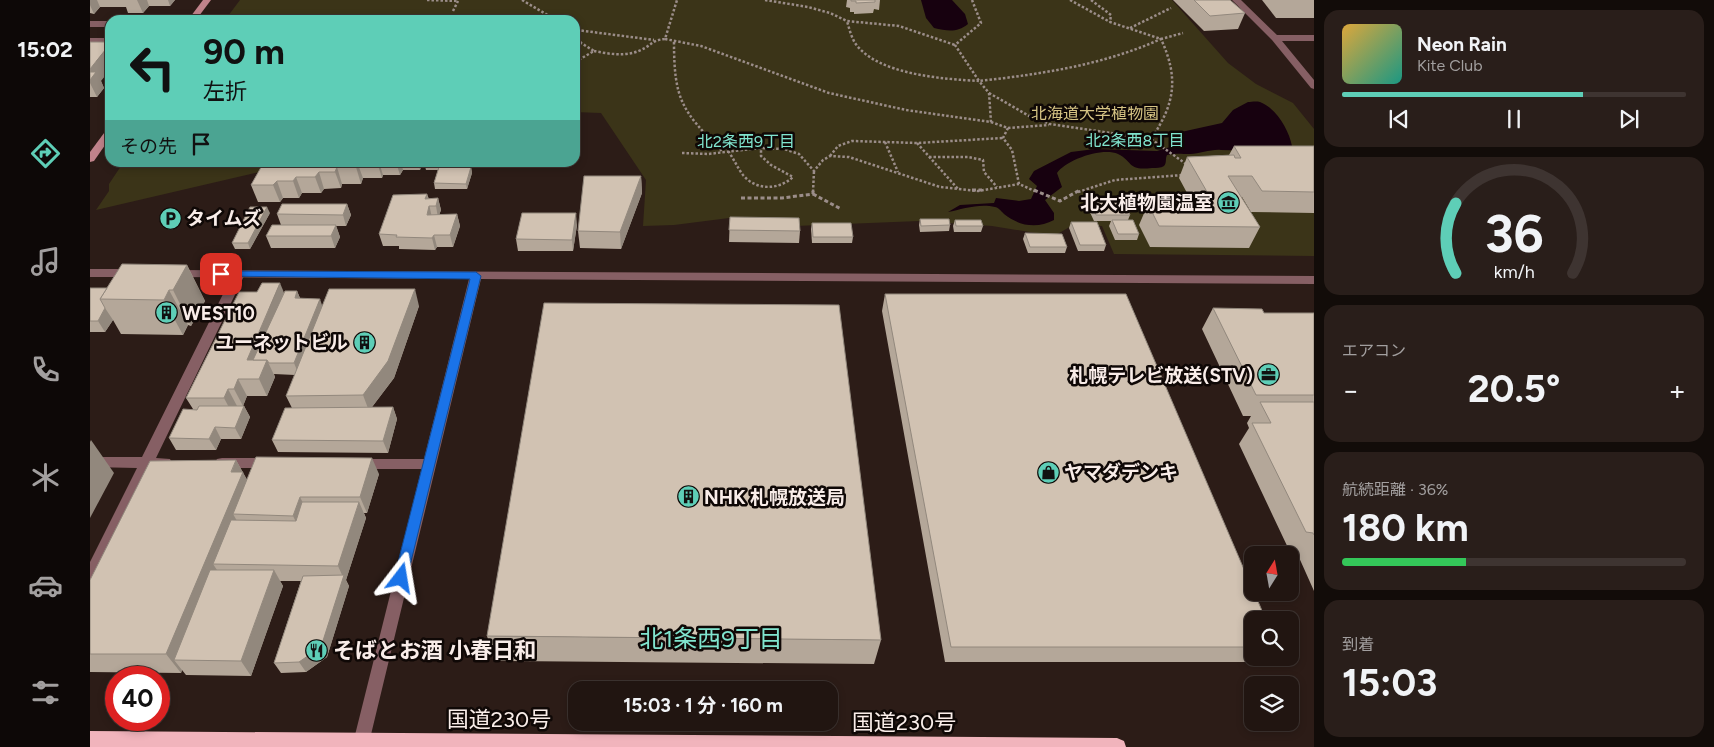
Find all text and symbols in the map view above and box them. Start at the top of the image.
text: 90 m [203,31,285,73]
text: Neon Rain [1417,33,1507,56]
icon: left [120,35,185,100]
text: 15:02 [17,36,73,63]
text: Kite Club [1417,56,1483,75]
text: 左折 [203,78,247,105]
park label: 北海道大学植物園 [1031,104,1159,123]
icon: previous [1385,105,1413,133]
icon: pause [1500,105,1528,133]
icon: next [1615,105,1643,133]
icon: arrive [187,130,215,158]
district label: 北2条西8丁目 [1086,131,1184,150]
district label: 北2条西9丁目 [697,132,795,151]
text: その先 [120,135,177,158]
icon: directions [28,136,63,171]
museum icon: 北大植物園温室 [1217,190,1241,214]
place label: 北大植物園温室 [1080,191,1213,214]
text: 36 [1484,203,1544,265]
parking icon: タイムズ [158,206,182,230]
place label: タイムズ [186,207,262,230]
icon: music [28,244,63,279]
pin [200,253,242,295]
icon: arrive [207,260,235,288]
text: km/h [1494,261,1534,282]
building icon: WEST10 [154,301,178,325]
place label: WEST10 [182,302,255,325]
building icon: ユーネットビル [352,330,376,354]
place label: ユーネットビル [215,331,348,354]
text: エアコン [1342,341,1406,360]
icon: phone [28,352,63,387]
office icon: 札幌テレビ放送(STV) [1257,363,1281,387]
place label: 札幌テレビ放送(STV) [1069,364,1253,387]
text: 20.5° [1468,366,1560,412]
text: − [1342,373,1359,407]
text: + [1669,373,1686,407]
icon: climate [28,460,63,495]
shop icon: ヤマダデンキ [1036,460,1060,484]
place label: ヤマダデンキ [1064,461,1178,484]
text: 航続距離 · 36% [1342,480,1448,499]
building icon: NHK 札幌放送局 [676,485,700,509]
place label: NHK 札幌放送局 [704,486,845,509]
text: 180 km [1342,505,1469,551]
north arrow [1244,546,1299,601]
map controls [1244,546,1299,731]
position arrow [374,551,426,603]
icon: car [28,568,63,603]
button: search [1244,611,1299,666]
district label: 北1条西9丁目 [639,624,783,653]
text: 到着 [1342,635,1374,654]
place label: そばとお酒 小春日和 [333,637,536,664]
restaurant icon: そばとお酒 小春日和 [305,638,329,662]
text: 15:03 [1342,660,1437,706]
speed limit sign: 40 [105,666,170,731]
icon: filters [28,675,63,710]
button: layers [1244,676,1299,731]
text: 15:03 · 1 分 · 160 m [623,694,783,717]
street label: 国道230号 [447,706,551,733]
street label: 国道230号 [852,709,956,736]

